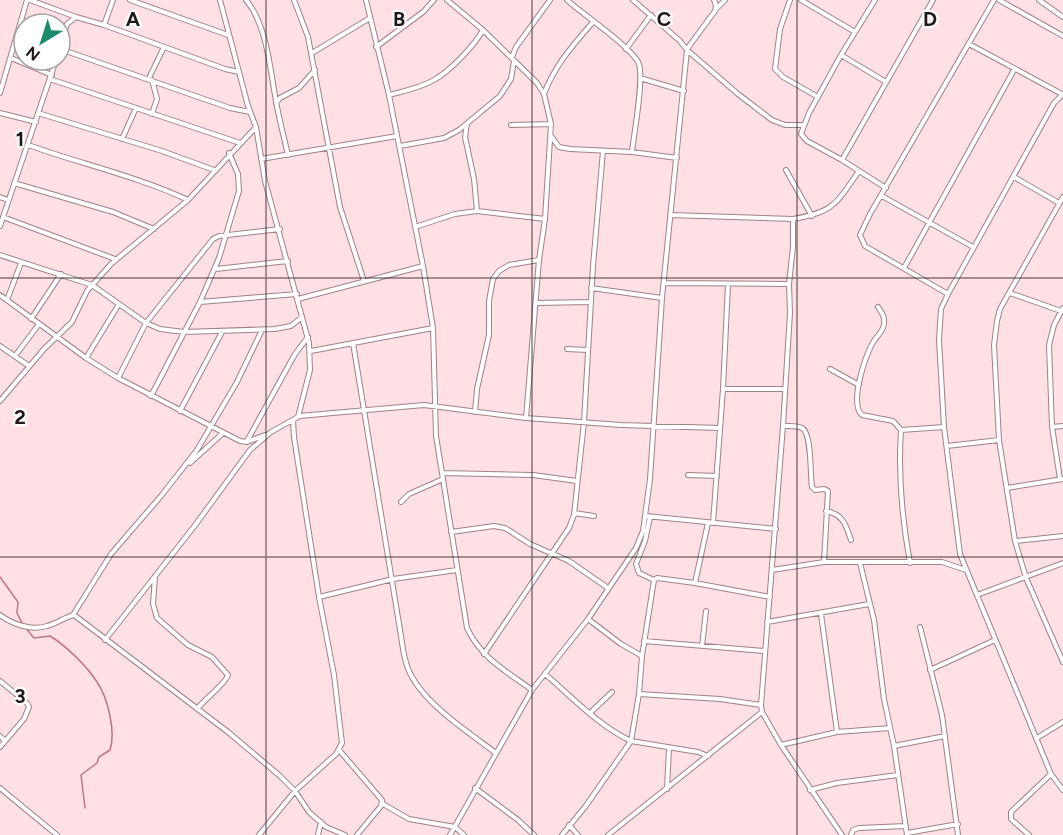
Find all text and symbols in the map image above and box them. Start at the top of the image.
text: A [126,7,141,31]
text: B [393,7,405,31]
text: C [657,7,671,31]
text: D [923,7,937,31]
north arrow [12,12,72,72]
text: N [22,42,44,65]
text: 1 [16,127,24,151]
text: 2 [14,405,26,429]
text: 3 [14,684,26,708]

